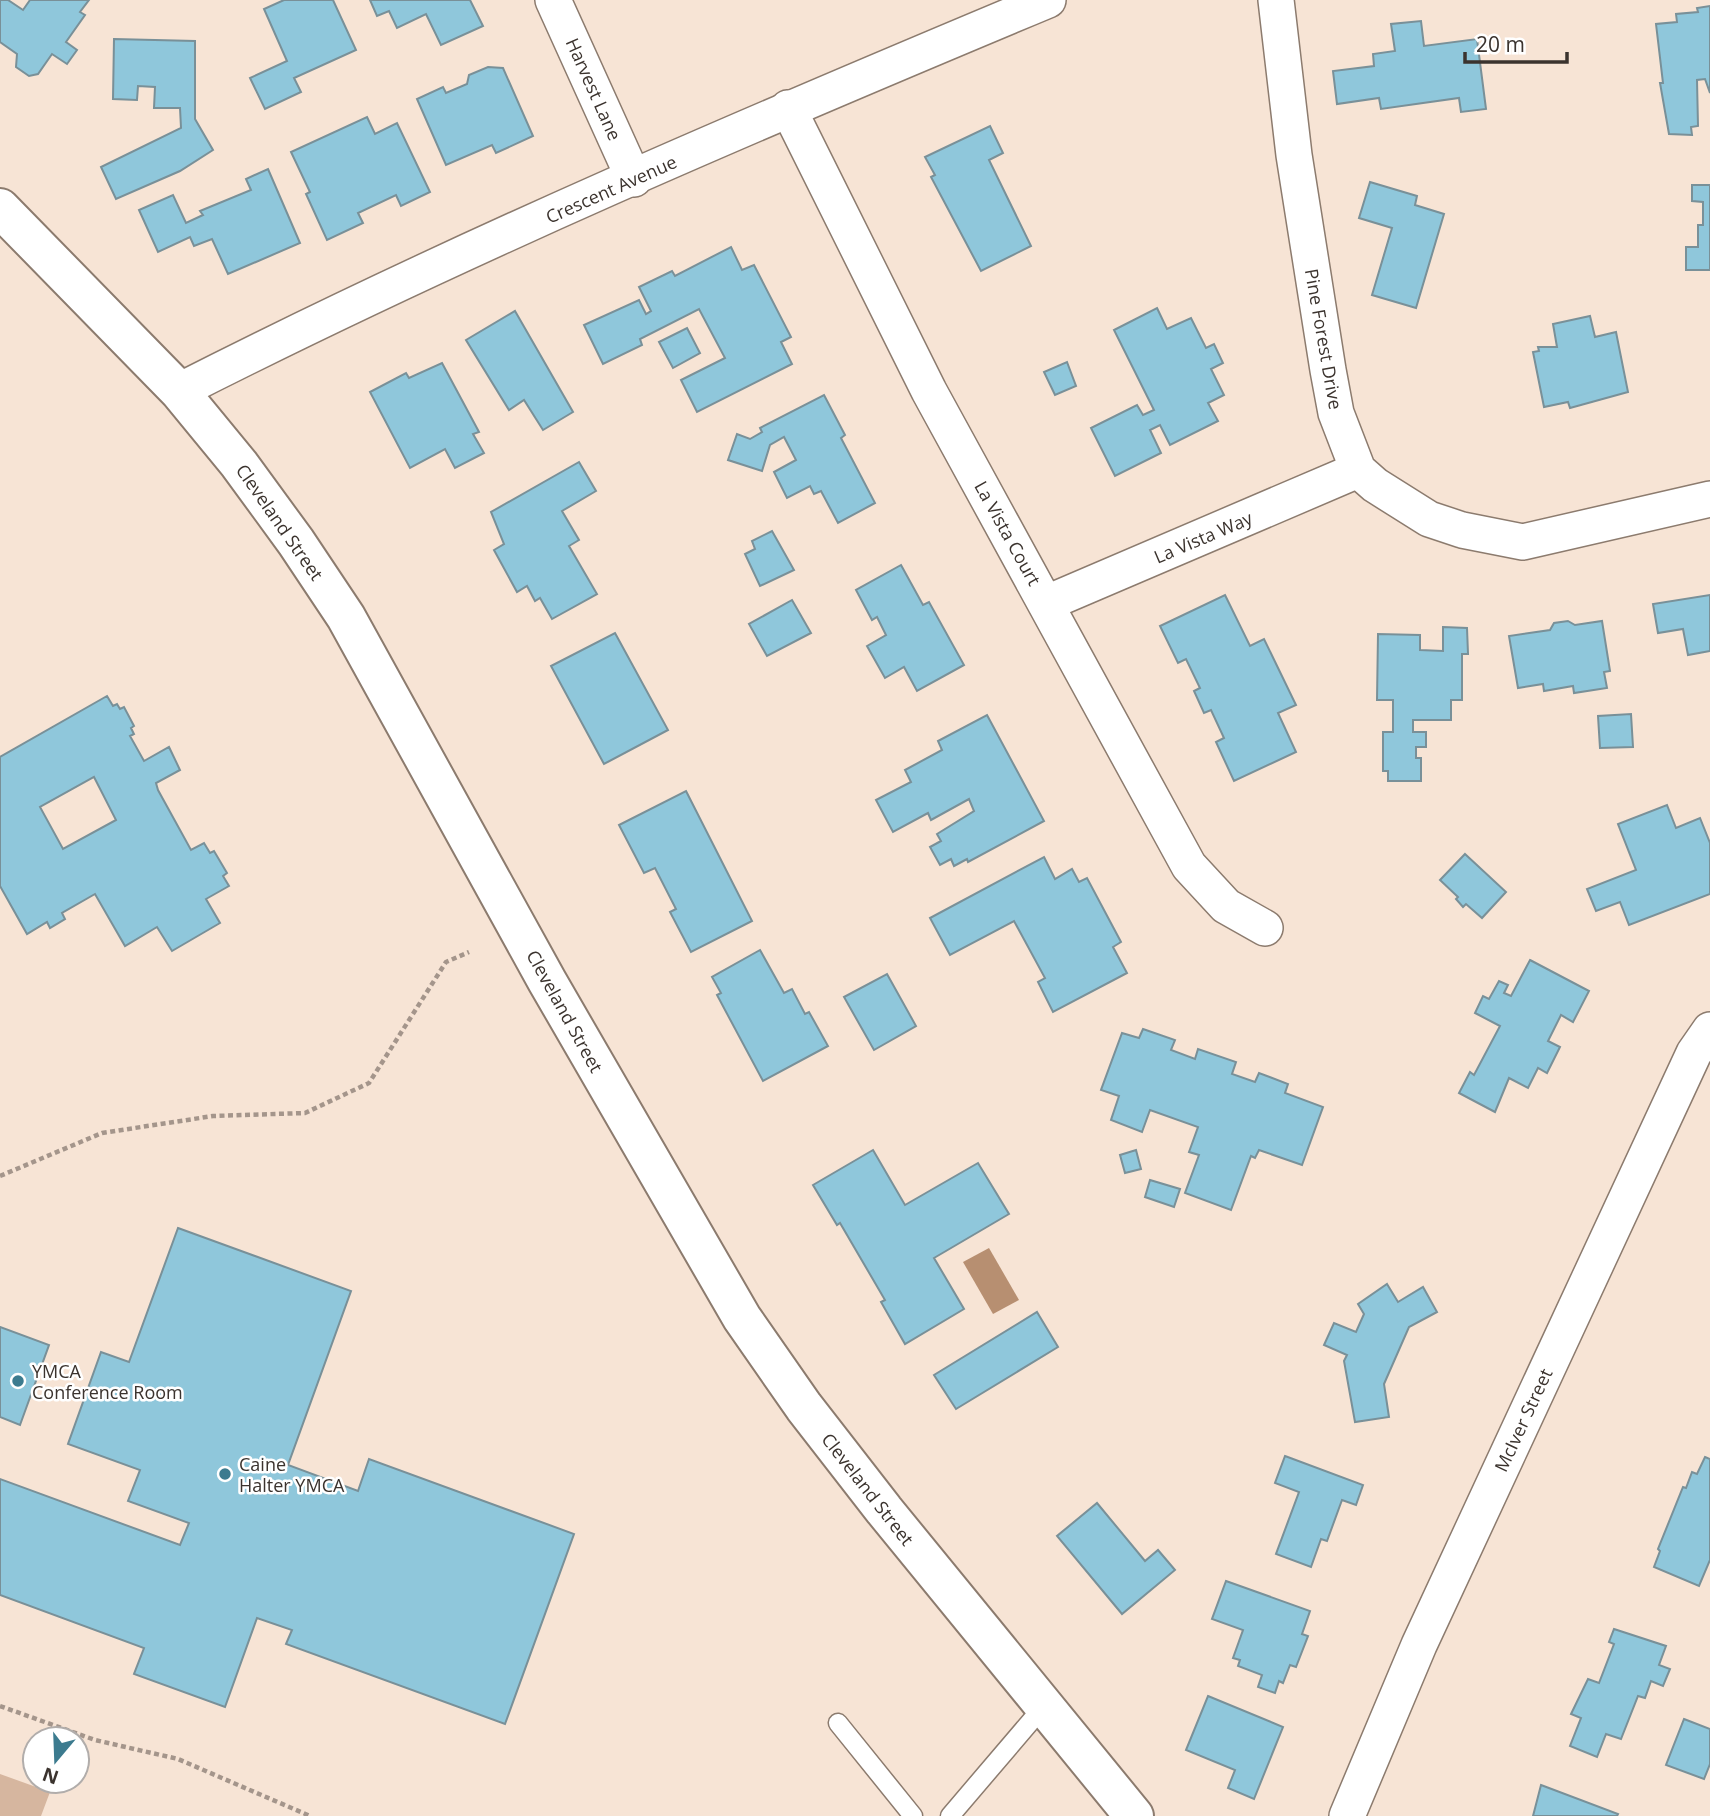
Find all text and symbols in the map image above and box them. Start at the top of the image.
scale bar [1465,21,1566,65]
text: 20 m [1476,30,1525,58]
street label: Harvest Lane [561,34,627,144]
street label: Crescent Avenue [542,149,680,229]
street label: Pine Forest Drive [1300,267,1348,411]
street label: Cleveland Street [231,459,329,585]
street label: La Vista Court [969,476,1047,590]
street label: La Vista Way [1150,505,1257,568]
street label: Cleveland Street [521,945,609,1077]
place label: YMCA Conference Room [32,1359,183,1404]
street label: McIver Street [1489,1365,1557,1475]
marker: YMCA Conference Room [10,1373,26,1389]
street label: Cleveland Street [816,1428,920,1550]
place label: Caine Halter YMCA [239,1452,345,1497]
marker: Caine Halter YMCA [217,1466,233,1482]
north arrow [21,1725,91,1795]
text: N [39,1761,62,1791]

